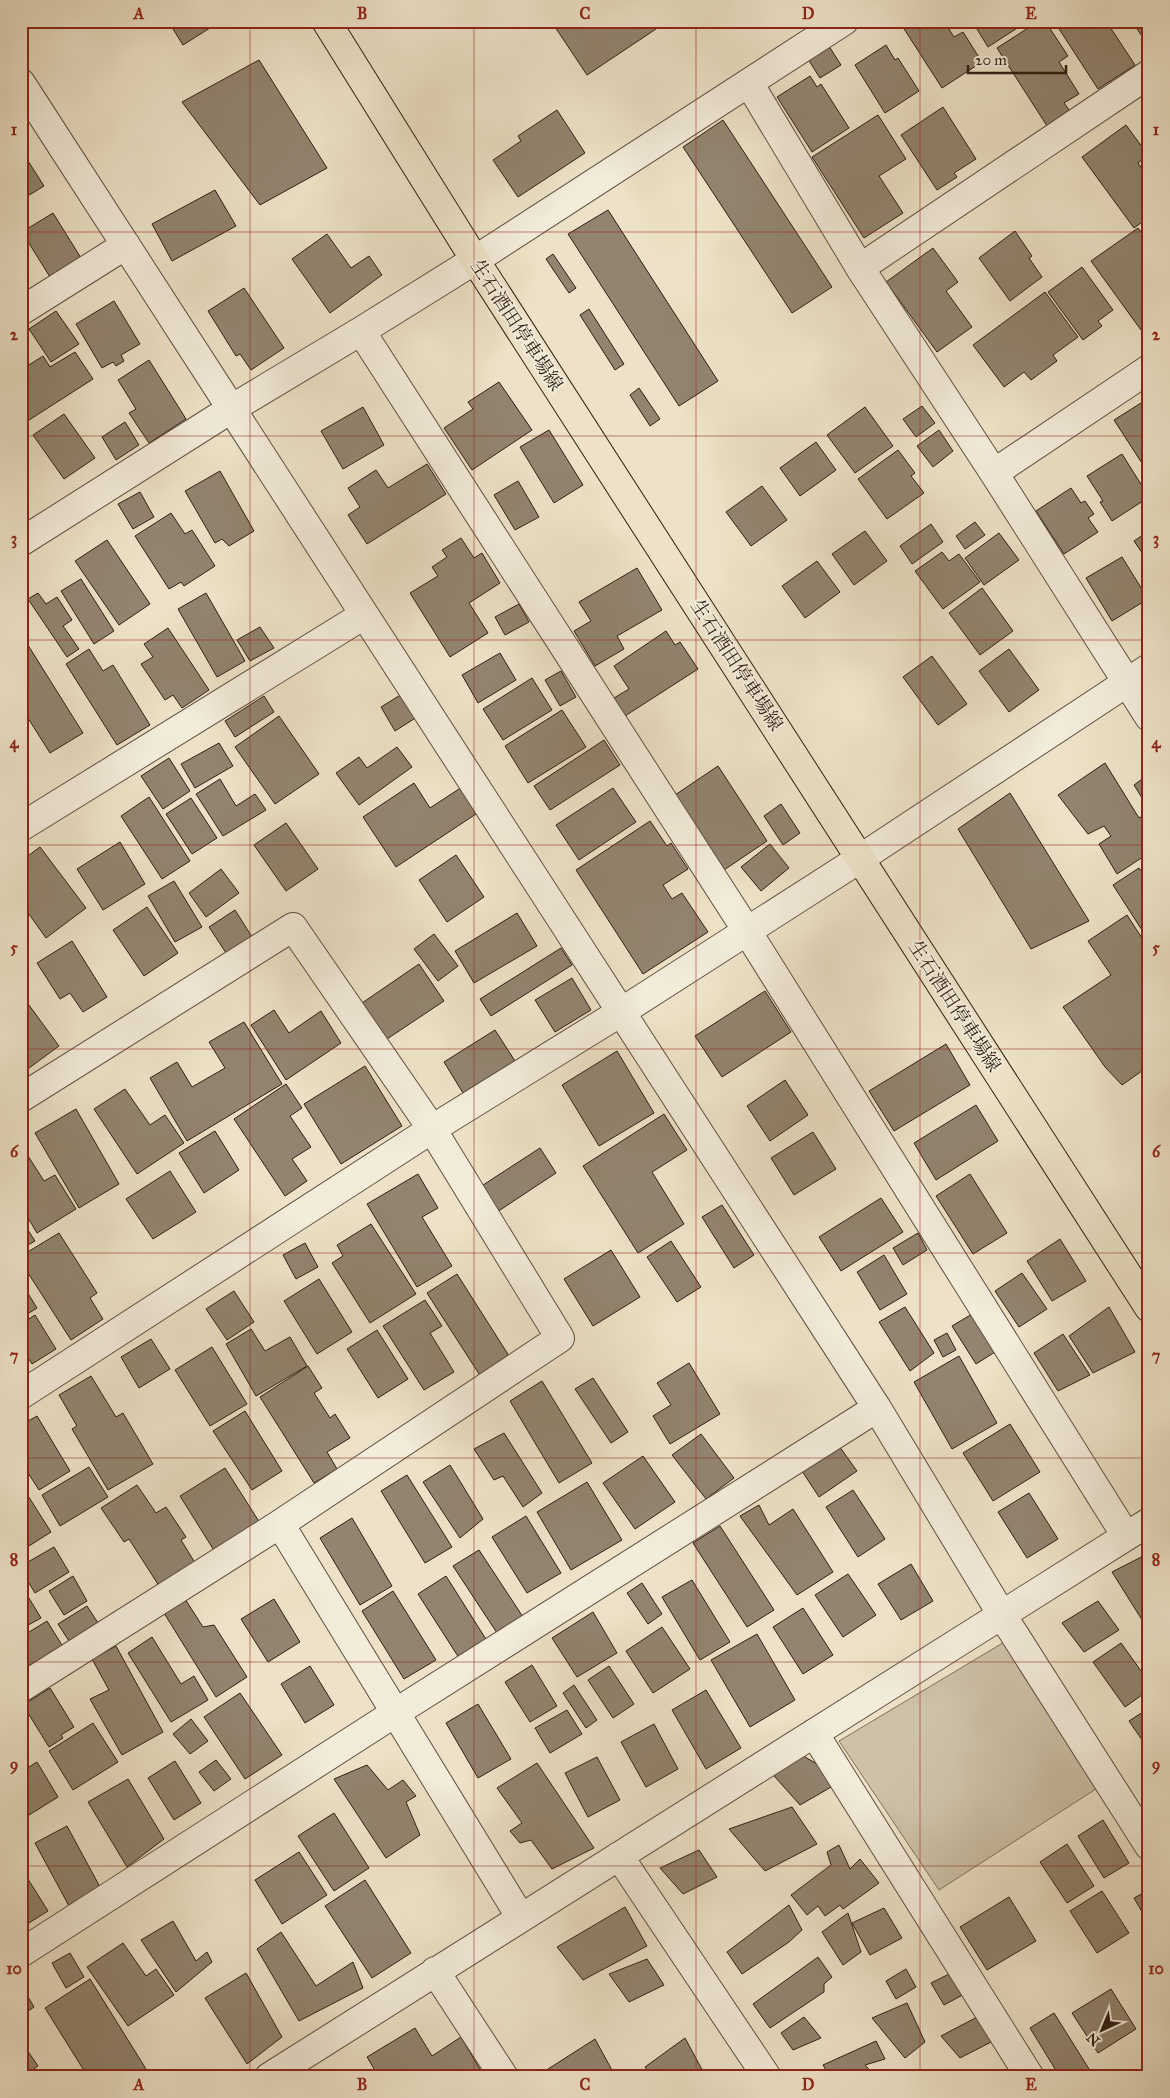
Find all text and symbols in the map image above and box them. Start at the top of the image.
text: A [133,4,145,23]
text: B [357,4,367,23]
text: C [580,4,591,23]
text: D [802,4,815,23]
text: E [1025,4,1037,23]
scale bar [968,42,1065,74]
text: 20 m [975,51,1007,69]
text: 1 [11,120,18,139]
text: 1 [1153,120,1160,139]
street label: 生石酒田停車場線 [466,255,568,395]
text: 2 [10,325,19,344]
text: 2 [1152,325,1161,344]
text: 3 [11,529,17,549]
text: 3 [1153,529,1159,549]
street label: 生石酒田停車場線 [686,595,788,735]
text: 4 [10,733,20,753]
text: 4 [1152,733,1162,753]
street label: 生石酒田停車場線 [904,936,1006,1076]
text: 5 [10,938,18,957]
text: 5 [1152,938,1160,957]
text: 6 [10,1142,19,1161]
text: 6 [1152,1142,1161,1161]
text: 7 [10,1346,19,1365]
text: 7 [1152,1346,1161,1365]
text: 8 [10,1550,18,1569]
text: 8 [1152,1550,1160,1569]
text: 9 [10,1755,18,1775]
text: 9 [1152,1755,1160,1775]
text: 10 [6,1959,22,1978]
text: 10 [1148,1959,1164,1978]
north arrow [1078,2006,1128,2056]
text: N [1083,2029,1103,2049]
text: A [133,2075,145,2094]
text: B [357,2075,367,2094]
text: C [580,2075,591,2094]
text: D [802,2075,815,2094]
text: E [1025,2075,1037,2094]

